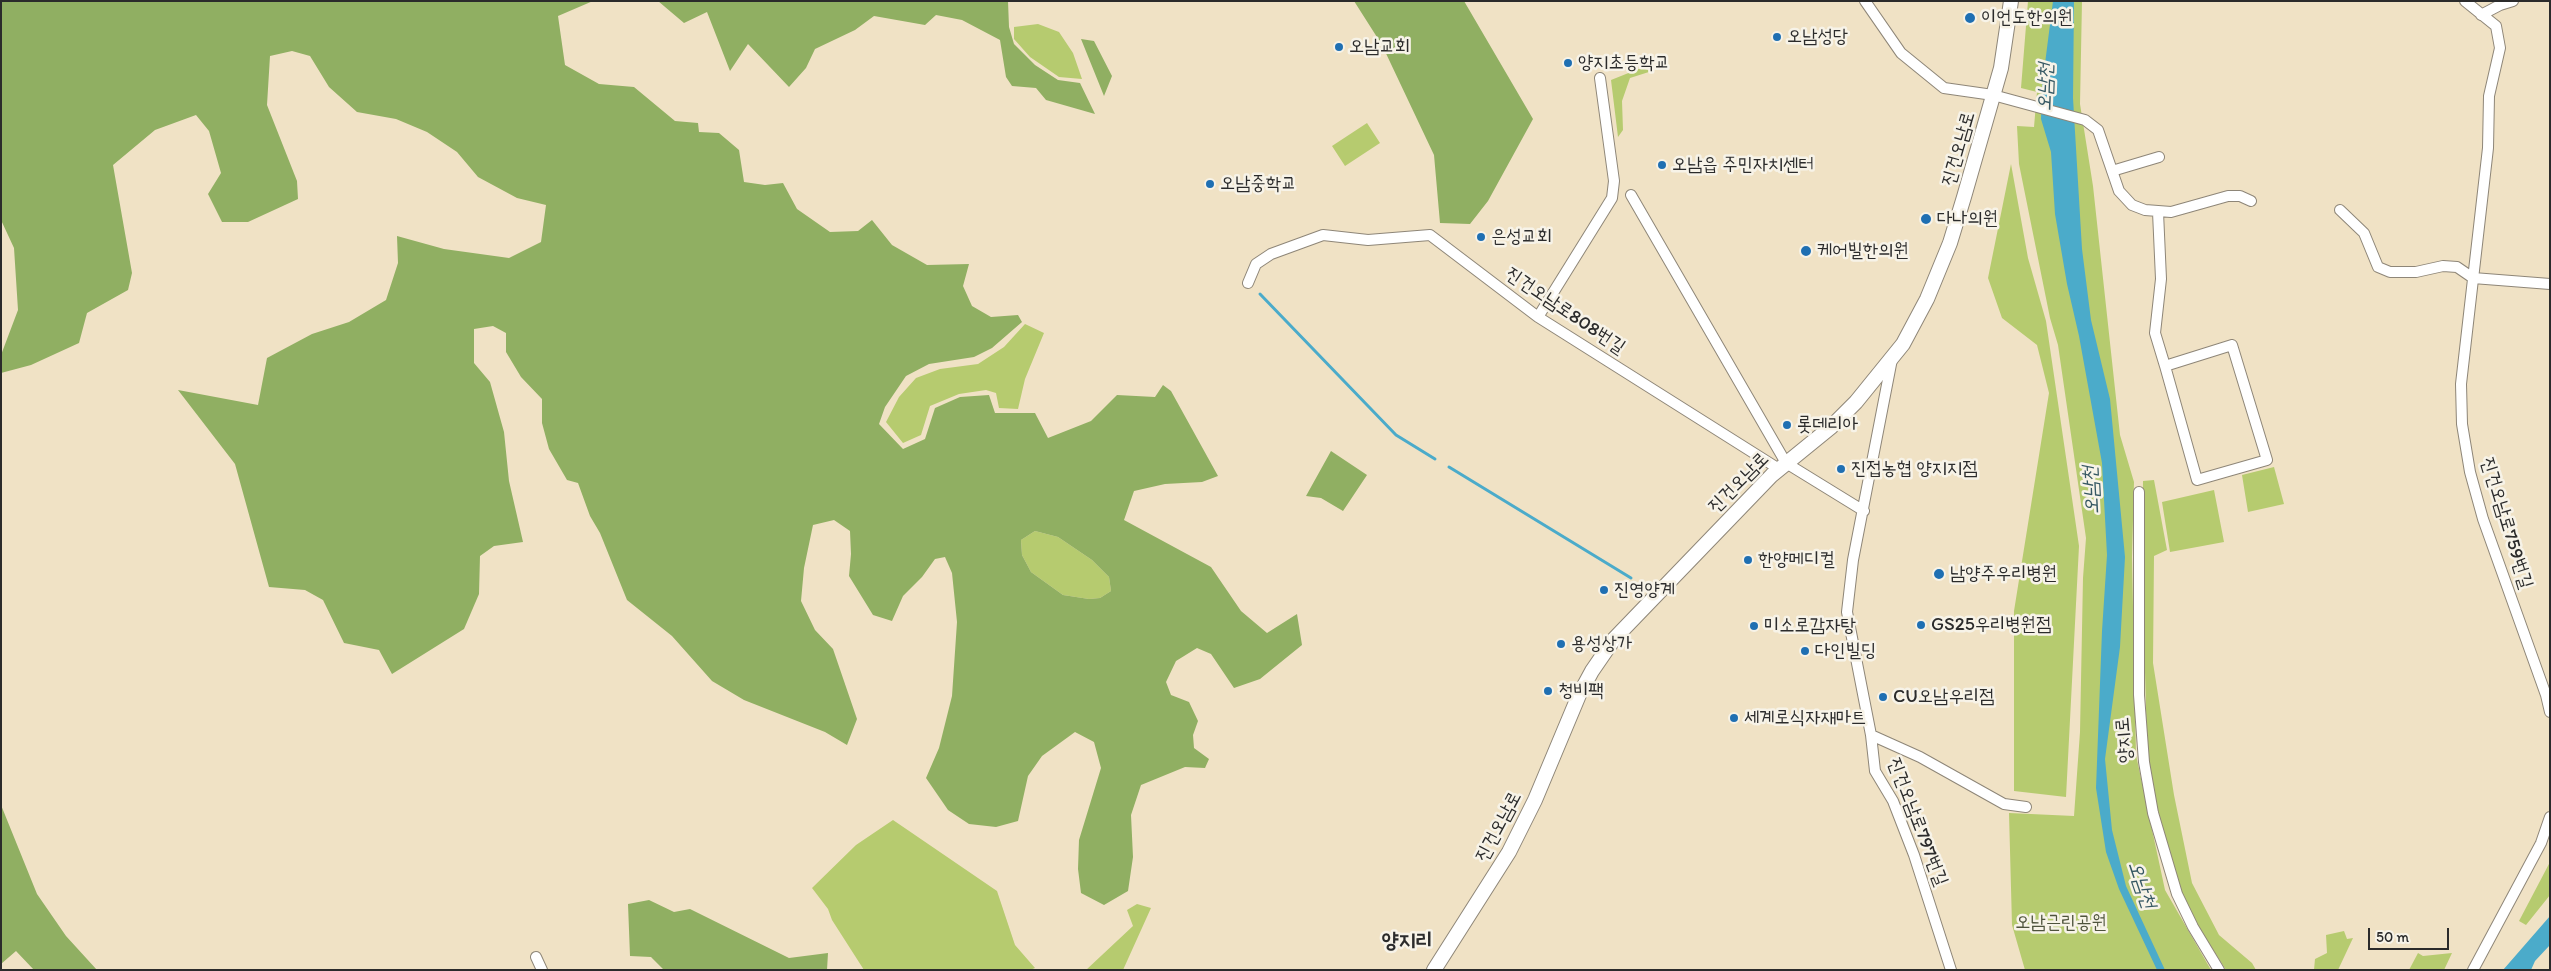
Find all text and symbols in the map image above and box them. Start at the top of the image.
place label: 이언도한의원 [1981,7,2073,29]
marker: 이언도한의원 [1963,11,1977,25]
place label: 오남성당 [1787,26,1848,48]
marker: 오남성당 [1771,31,1783,43]
place label: 오남교회 [1349,36,1410,58]
marker: 오남교회 [1333,41,1345,53]
place label: 양지초등학교 [1578,52,1670,74]
marker: 양지초등학교 [1562,57,1574,69]
water label: 오남천 [2033,62,2059,112]
street label: 진건오남로 [1938,109,1980,189]
place label: 오남읍 주민자치센터 [1672,154,1814,176]
marker: 오남읍 주민자치센터 [1656,159,1668,171]
place label: 오남중학교 [1220,173,1296,195]
marker: 오남중학교 [1204,178,1216,190]
place label: 다나의원 [1937,208,1998,230]
marker: 다나의원 [1919,212,1933,226]
place label: 은성교회 [1491,226,1552,248]
marker: 은성교회 [1475,231,1487,243]
place label: 케어빌한의원 [1817,240,1909,262]
marker: 케어빌한의원 [1799,244,1813,258]
street label: 진건오남로808번길 [1501,263,1629,359]
place label: 롯데리아 [1797,414,1858,436]
marker: 롯데리아 [1781,419,1793,431]
street label: 진건오남로 [1704,448,1774,518]
street label: 진건오남로759번길 [2475,454,2537,592]
place label: 진접농협 양지지점 [1851,458,1978,480]
marker: 진접농협 양지지점 [1835,463,1847,475]
water label: 오남천 [2079,465,2105,515]
place label: 한양메디컬 [1758,549,1834,571]
marker: 한양메디컬 [1742,554,1754,566]
place label: 남양주우리병원 [1950,563,2057,585]
marker: 남양주우리병원 [1932,567,1946,581]
place label: 진영양계 [1614,579,1675,601]
marker: 진영양계 [1598,584,1610,596]
place label: GS25우리병원점 [1931,614,2051,636]
place label: 미소로감자탕 [1764,615,1856,637]
marker: GS25우리병원점 [1915,619,1927,631]
marker: 미소로감자탕 [1748,620,1760,632]
place label: 용성상가 [1571,633,1632,655]
marker: 용성상가 [1555,638,1567,650]
place label: 다인빌딩 [1815,640,1876,662]
marker: 다인빌딩 [1799,645,1811,657]
place label: 청비팩 [1558,680,1604,702]
marker: 청비팩 [1542,685,1554,697]
place label: CU오남우리점 [1893,686,1994,708]
marker: CU오남우리점 [1877,691,1889,703]
place label: 세계로식자재마트 [1744,707,1866,729]
marker: 세계로식자재마트 [1728,712,1740,724]
street label: 양지로 [2112,716,2138,764]
street label: 진건오남로797번길 [1882,755,1952,889]
street label: 진건오남로 [1471,788,1527,866]
water label: 오남천 [2122,858,2160,912]
park label: 오남근린공원 [2015,912,2107,934]
scale bar [2371,918,2452,950]
text: 50 m [2376,928,2409,946]
district label: 양지리 [1382,929,1432,955]

